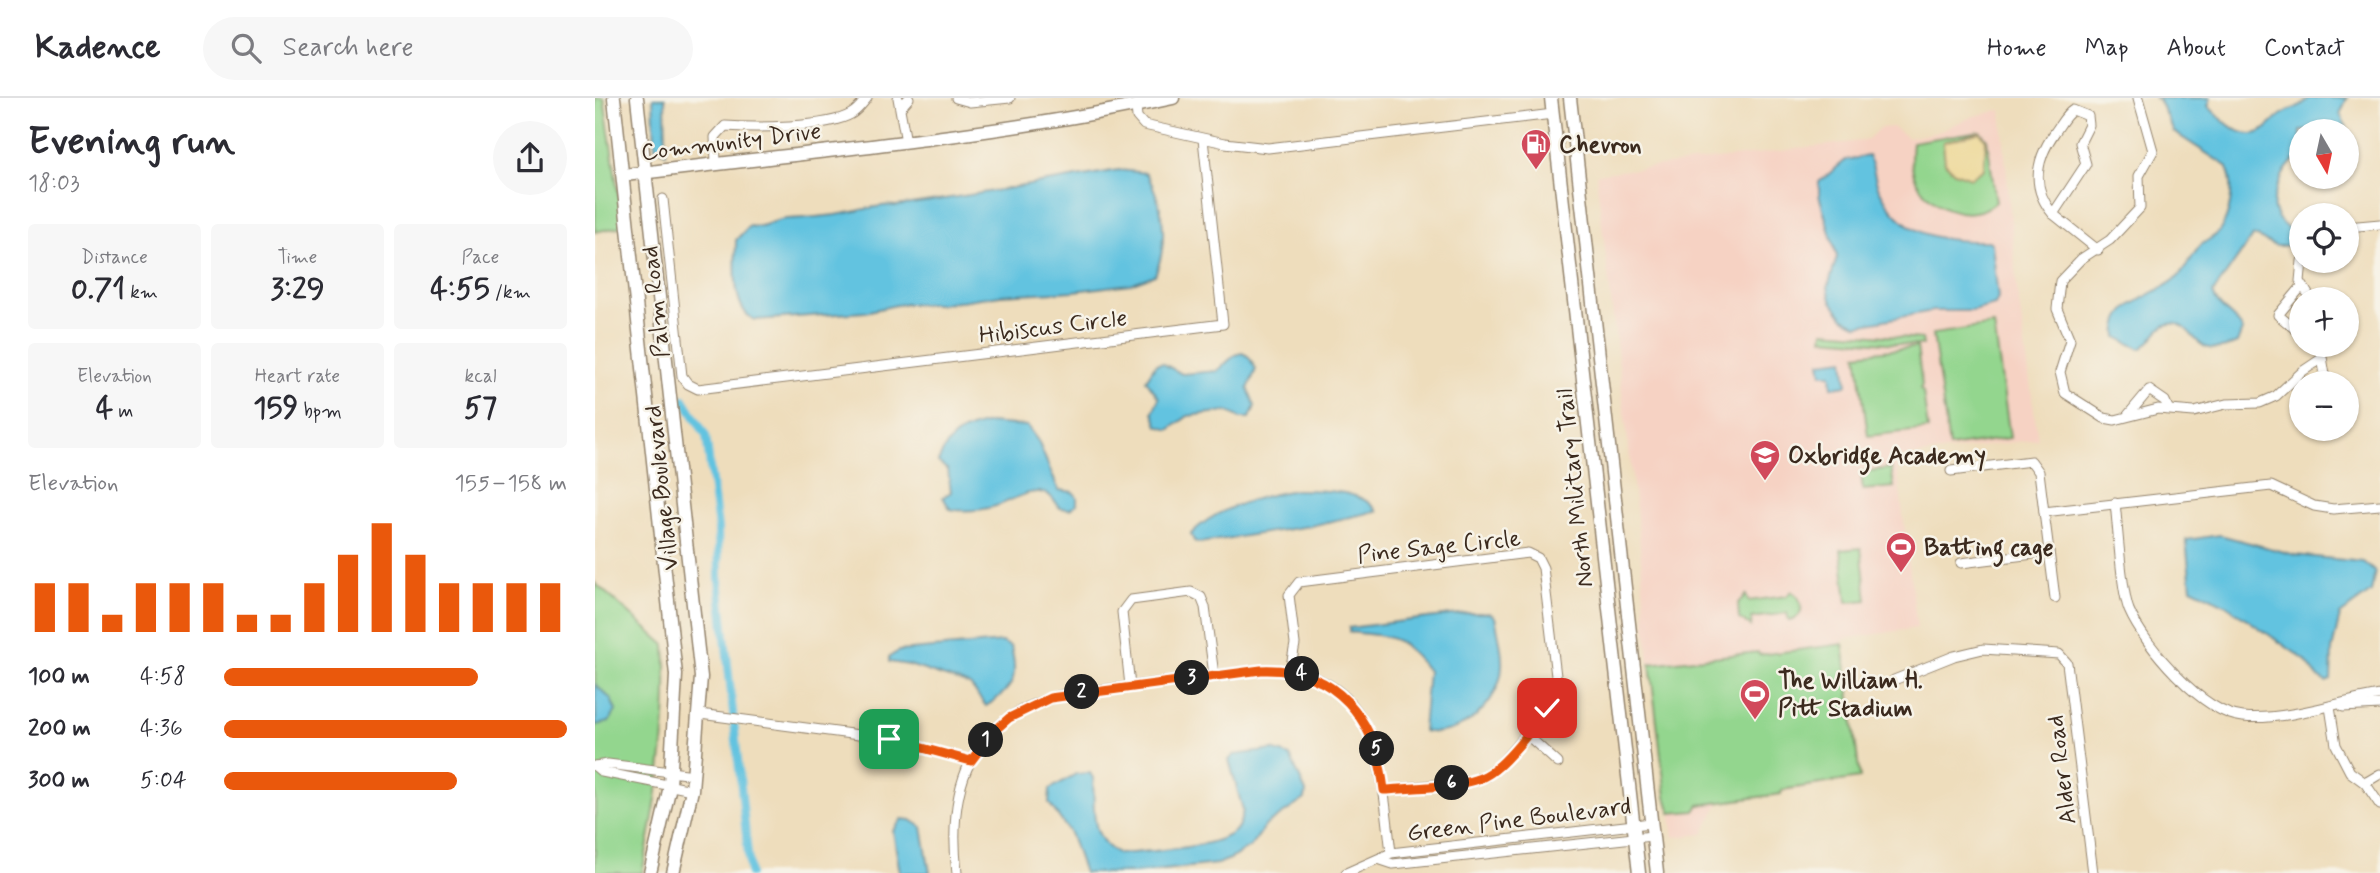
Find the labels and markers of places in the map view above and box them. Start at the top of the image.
fuel station icon: Chevron [1519,127,1553,171]
place label: Chevron [1559,130,1642,161]
school or university icon: Oxbridge Academy [1748,438,1782,482]
place label: Oxbridge Academy [1788,441,1986,475]
sports icon: Batting cage [1884,530,1918,574]
place label: Batting cage [1924,533,2054,567]
pin: 4 [1285,656,1319,692]
pin: 3 [1175,660,1209,696]
place label: The William H. Pitt Stadium [1778,666,1923,725]
pin: 2 [1065,674,1099,710]
sports icon: The William H. Pitt Stadium [1738,677,1772,721]
pin [1517,678,1577,738]
pin [859,709,919,769]
pin: 1 [969,722,1003,758]
pin: 5 [1359,732,1395,766]
pin: 6 [1435,766,1469,800]

